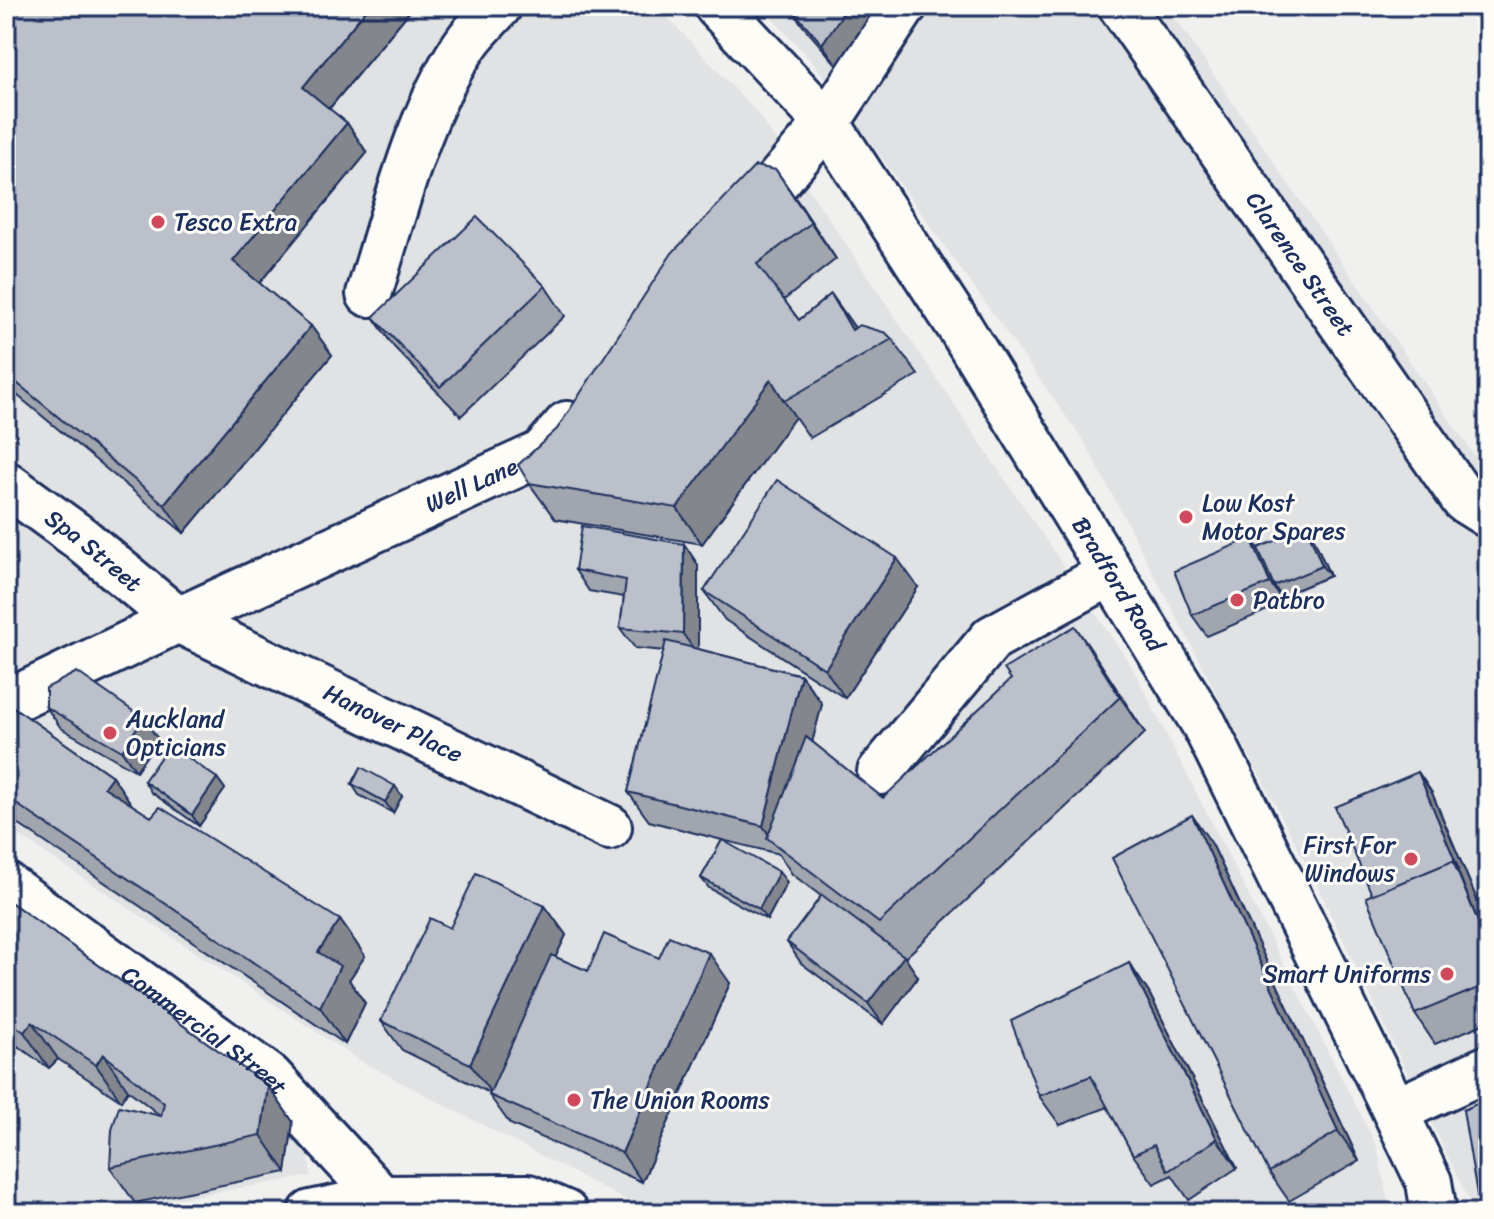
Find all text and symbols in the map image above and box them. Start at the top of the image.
street label: Clarence Street [1234,182,1366,346]
place label: Tesco Extra [174,201,297,243]
marker: Tesco Extra [149,213,167,231]
street label: Well Lane [418,445,526,525]
place label: Low Kost Motor Spares [1202,482,1346,552]
street label: Spa Street [36,498,152,603]
street label: Bradford Road [1060,508,1177,661]
marker: Low Kost Motor Spares [1177,508,1195,526]
place label: Patbro [1253,579,1325,621]
marker: Patbro [1228,591,1246,609]
street label: Hanover Place [316,672,470,775]
place label: Auckland Opticians [125,698,226,768]
marker: Auckland Opticians [101,724,119,742]
place label: First For Windows [1303,824,1397,894]
marker: First For Windows [1402,850,1420,868]
place label: Smart Uniforms [1263,953,1431,995]
street label: Commercial Street [112,954,298,1105]
marker: Smart Uniforms [1438,965,1456,983]
place label: The Union Rooms [590,1079,770,1121]
marker: The Union Rooms [565,1091,583,1109]

